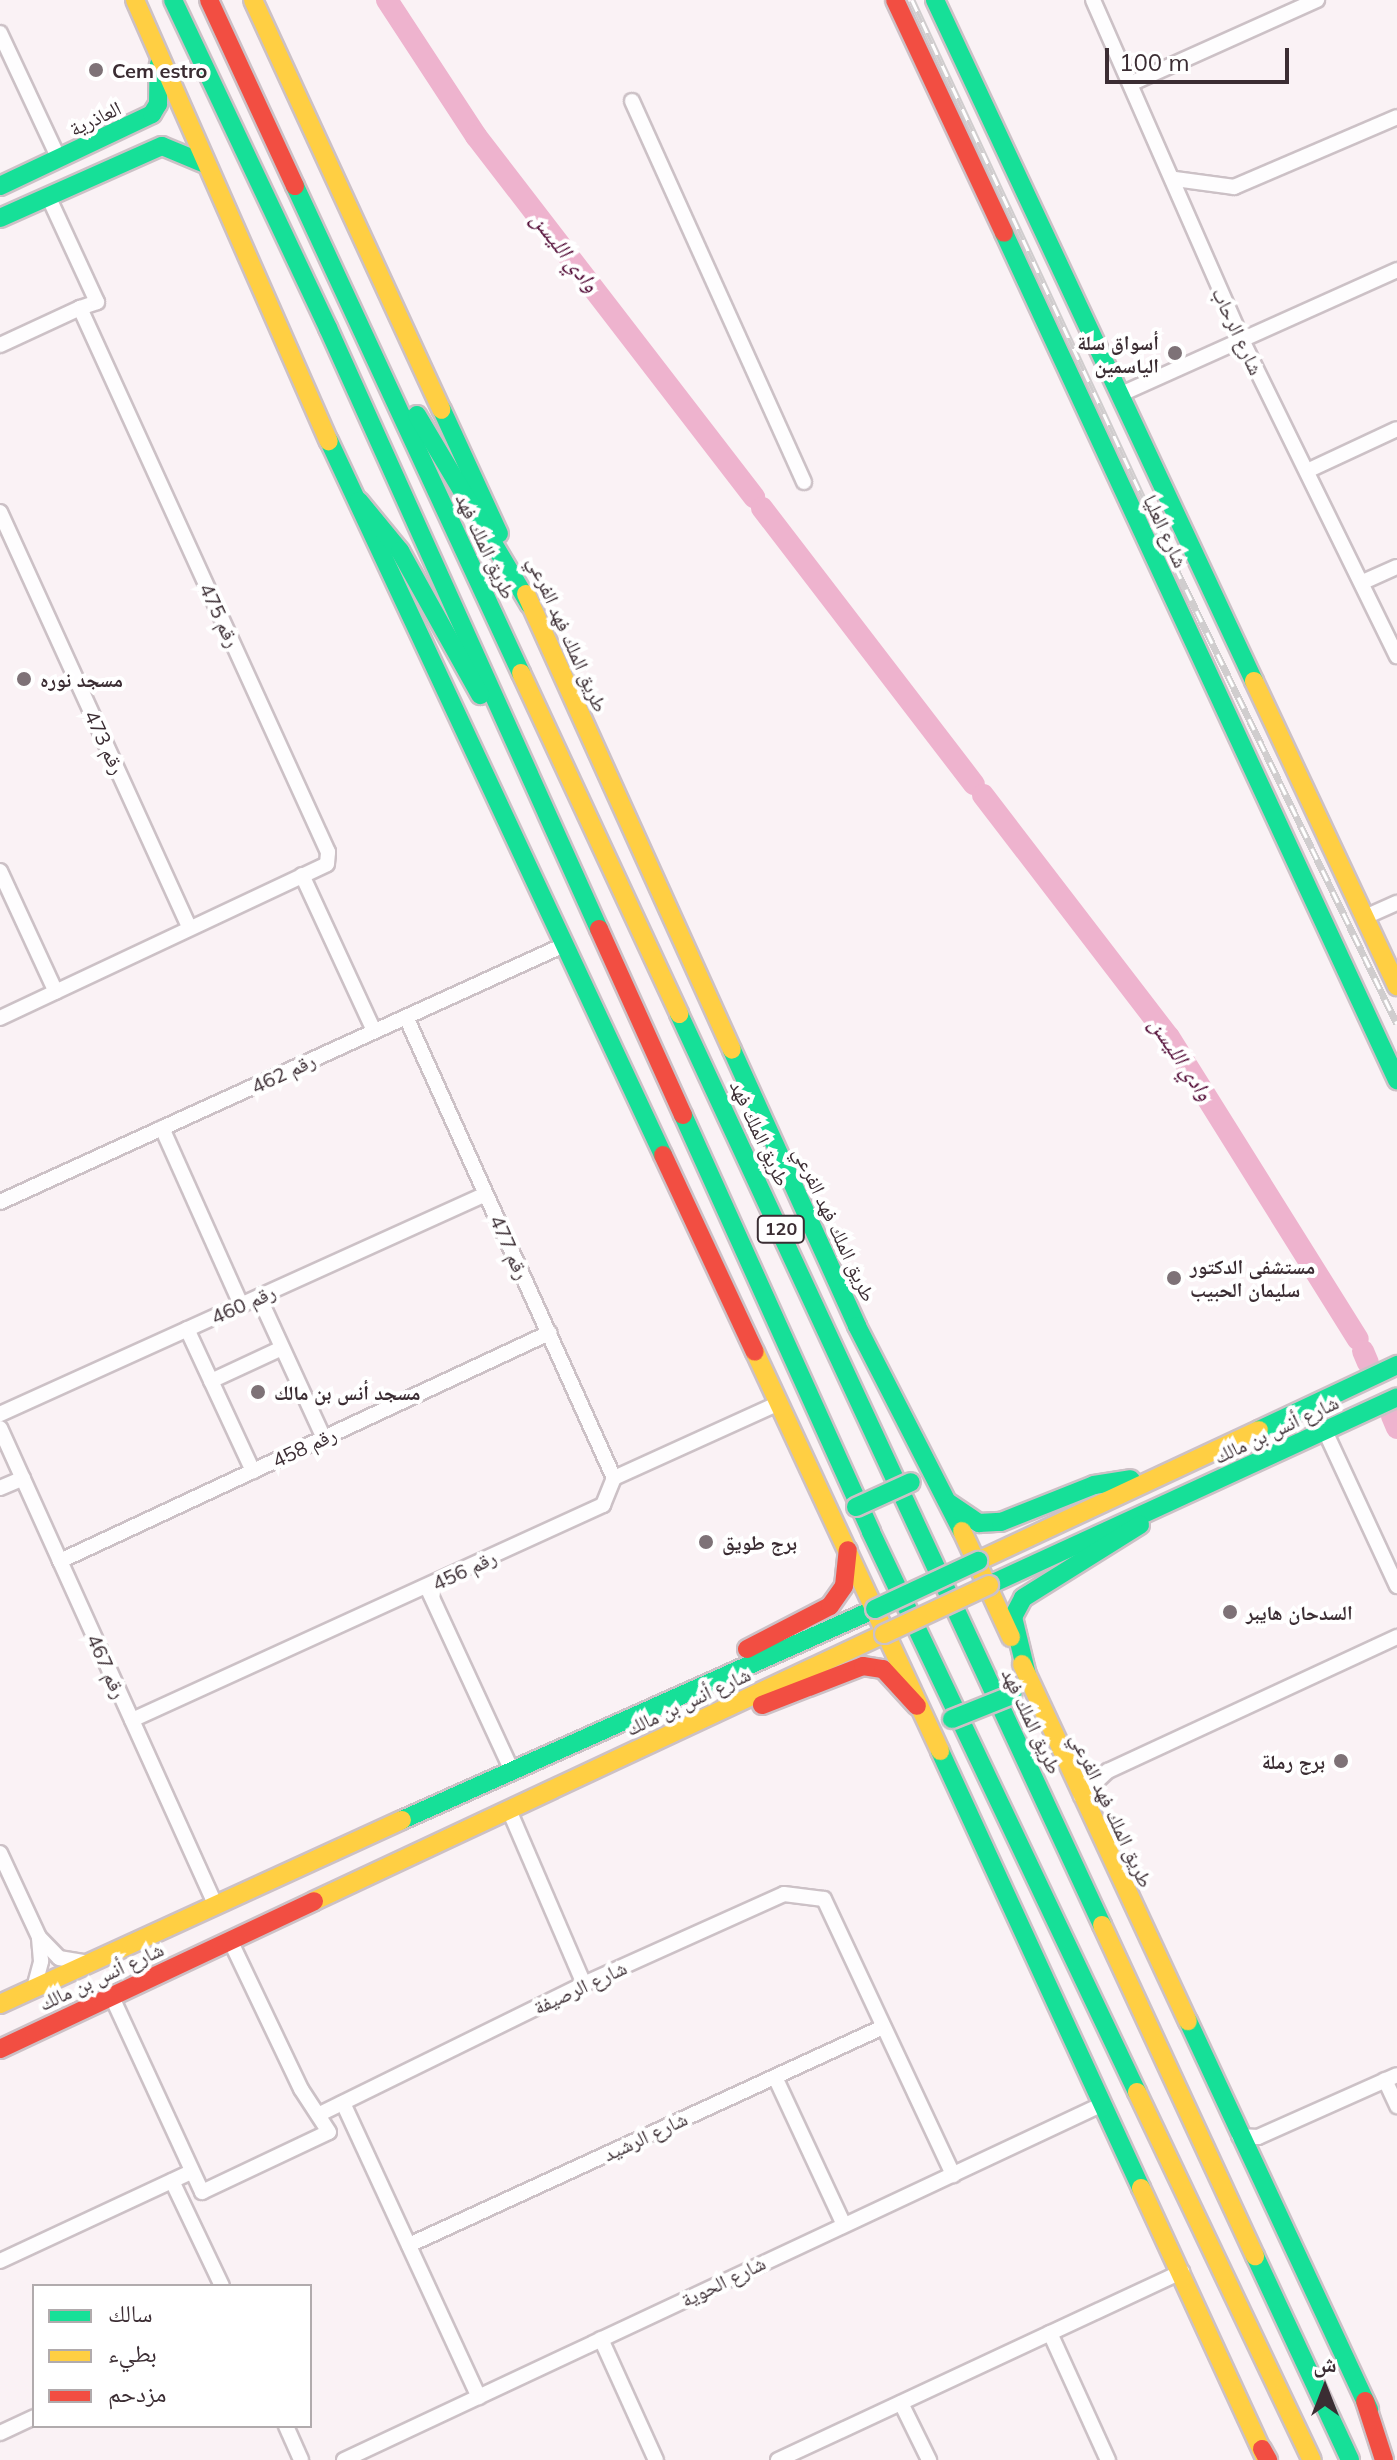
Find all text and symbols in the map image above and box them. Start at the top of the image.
scale bar [1109,32,1293,82]
text: 100 m [1119,47,1190,77]
place label: Cem estro [112,58,207,82]
marker: Cem estro [87,61,105,79]
street label: العاذرية [65,95,125,141]
water label: وادي الليسن [525,207,605,297]
street label: شارع الرحاب [1207,284,1269,378]
place label: أسواق سلة الياسمين [1077,330,1159,377]
marker: أسواق سلة الياسمين [1166,344,1184,362]
street label: طريق الملك فهد [451,489,521,603]
street label: شارع العليا [1139,491,1193,571]
street label: طريق الملك فهد الفرعي [523,553,613,715]
street label: رقم 475 [195,579,245,651]
place label: مسجد نوره [40,667,123,691]
marker: مسجد نوره [15,670,33,688]
street label: رقم 473 [80,706,130,778]
water label: وادي الليسن [1144,1012,1218,1106]
street label: رقم 462 [247,1048,319,1098]
street label: طريق الملك فهد [725,1076,795,1190]
street label: طريق الملك فهد الفرعي [789,1143,881,1305]
street label: رقم 477 [485,1211,535,1283]
road number: 120 [755,1215,807,1243]
place label: مستشفى الدكتور سليمان الحبيب [1190,1254,1315,1301]
marker: مستشفى الدكتور سليمان الحبيب [1165,1269,1183,1287]
street label: رقم 460 [207,1279,279,1329]
place label: مسجد أنس بن مالك [274,1380,421,1404]
marker: مسجد أنس بن مالك [249,1383,267,1401]
street label: شارع أنس بن مالك [1210,1390,1342,1468]
street label: رقم 458 [268,1422,340,1472]
place label: برج طويق [722,1530,797,1554]
marker: برج طويق [697,1533,715,1551]
street label: رقم 456 [428,1545,500,1595]
place label: السدحان هايبر [1246,1600,1353,1624]
marker: السدحان هايبر [1221,1603,1239,1621]
street label: رقم 467 [82,1630,132,1702]
street label: شارع أنس بن مالك [622,1662,754,1740]
street label: طريق الملك فهد [997,1664,1067,1778]
street label: طريق الملك فهد الفرعي [1066,1729,1158,1891]
place label: برج رملة [1262,1749,1325,1773]
marker: برج رملة [1332,1752,1350,1770]
street label: شارع أنس بن مالك [35,1937,167,2015]
street label: شارع الرصيفة [530,1955,630,2019]
street label: شارع الرشيد [599,2106,691,2166]
street label: شارع الحوية [677,2250,769,2312]
legend [32,2284,312,2428]
text: سالك [108,2298,153,2328]
text: بطيء [108,2338,157,2368]
north arrow [1285,2348,1365,2428]
text: ش [1313,2350,1337,2378]
text: مزدحم [108,2378,167,2408]

